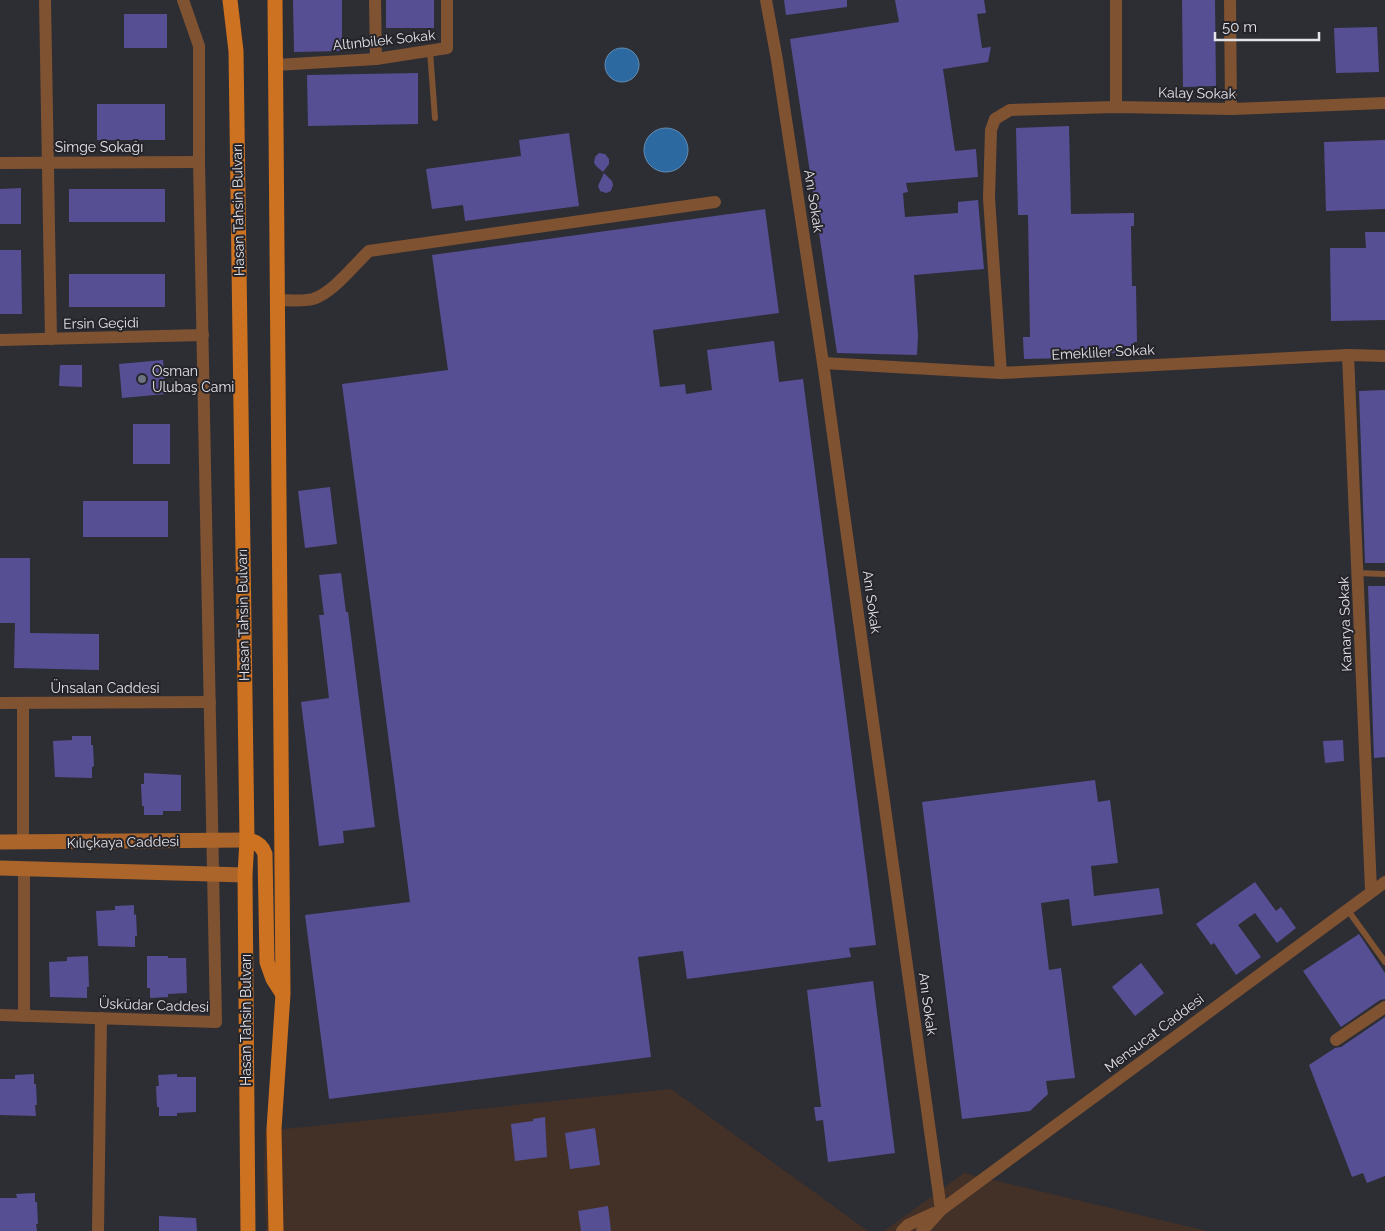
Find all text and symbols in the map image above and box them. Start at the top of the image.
scale bar [1215,10,1319,42]
text: 50 m [1222,18,1257,36]
street label: Altınbilek Sokak [332,27,437,53]
street label: Kalay Sokak [1158,84,1237,102]
street label: Simge Sokağı [55,139,143,155]
street label: Hasan Tahsin Bulvarı [229,144,247,276]
street label: Anı Sokak [801,168,827,234]
street label: Ersin Geçidi [63,314,139,332]
street label: Emekliler Sokak [1051,341,1156,363]
place label: Osman Ulubaş Cami [152,363,234,395]
marker: Osman Ulubaş Cami [136,373,148,385]
street label: Hasan Tahsin Bulvarı [234,549,252,681]
street label: Anı Sokak [860,569,884,635]
street label: Kanarya Sokak [1335,576,1355,672]
street label: Ünsalan Caddesi [51,678,159,696]
street label: Kılıçkaya Caddesi [67,833,179,851]
street label: Hasan Tahsin Bulvarı [238,954,254,1086]
street label: Anı Sokak [916,971,940,1037]
street label: Mensucat Caddesi [1101,991,1207,1075]
street label: Üsküdar Caddesi [99,993,209,1015]

